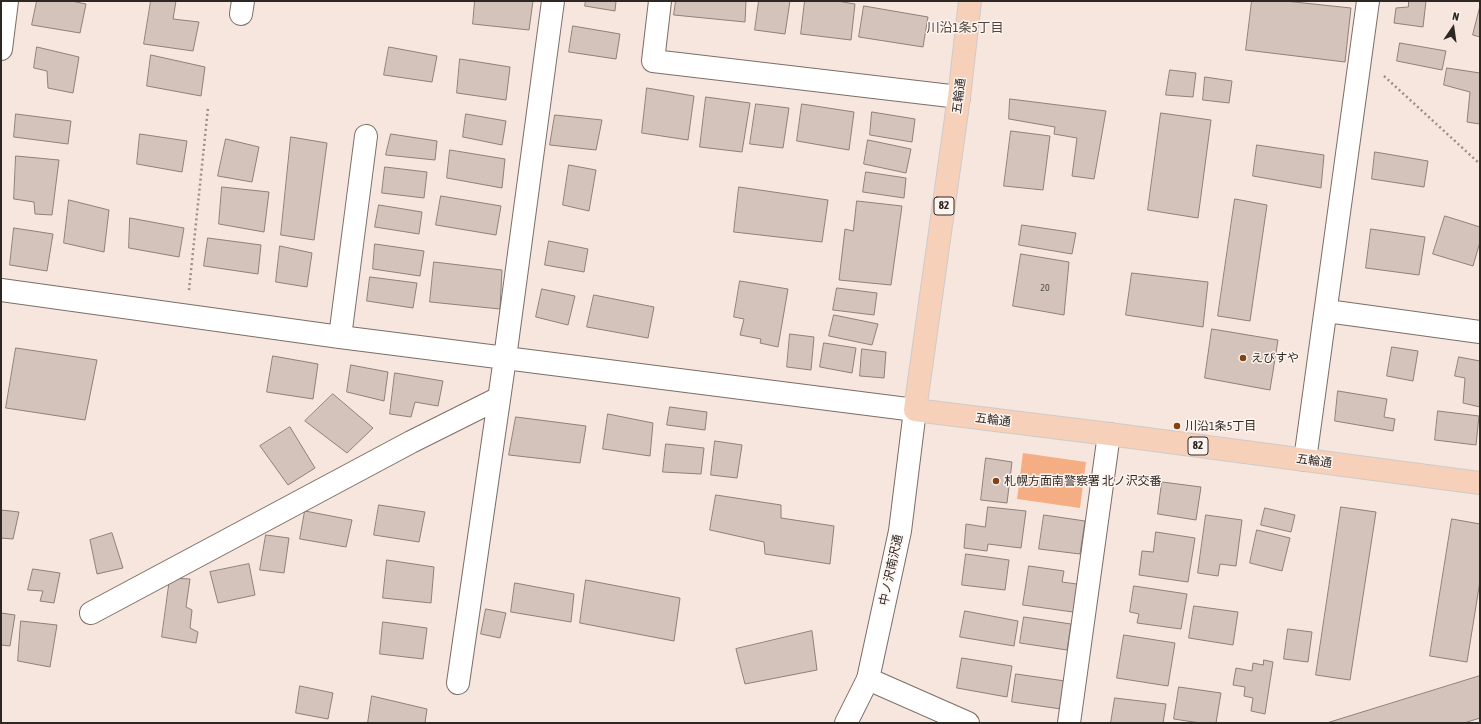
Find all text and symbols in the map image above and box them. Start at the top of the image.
north arrow [1433,8,1473,48]
text: N [1451,10,1460,23]
district label: 川沿1条5丁目 [926,20,1004,36]
street label: 五輪通 [950,77,968,115]
road number: 82 [934,197,954,215]
house number: 20 [1040,282,1050,294]
place label: えびすや [1251,351,1299,365]
marker: えびすや [1238,353,1248,363]
street label: 五輪通 [974,411,1012,429]
place label: 川沿1条5丁目 [1185,419,1256,433]
marker: 川沿1条5丁目 [1172,421,1182,431]
road number: 82 [1188,437,1208,455]
street label: 五輪通 [1295,451,1333,471]
place label: 札幌方面南警察署 北ノ沢交番 [1004,474,1162,488]
marker: 札幌方面南警察署 北ノ沢交番 [991,476,1001,486]
street label: 中ノ沢南沢通 [876,533,906,607]

